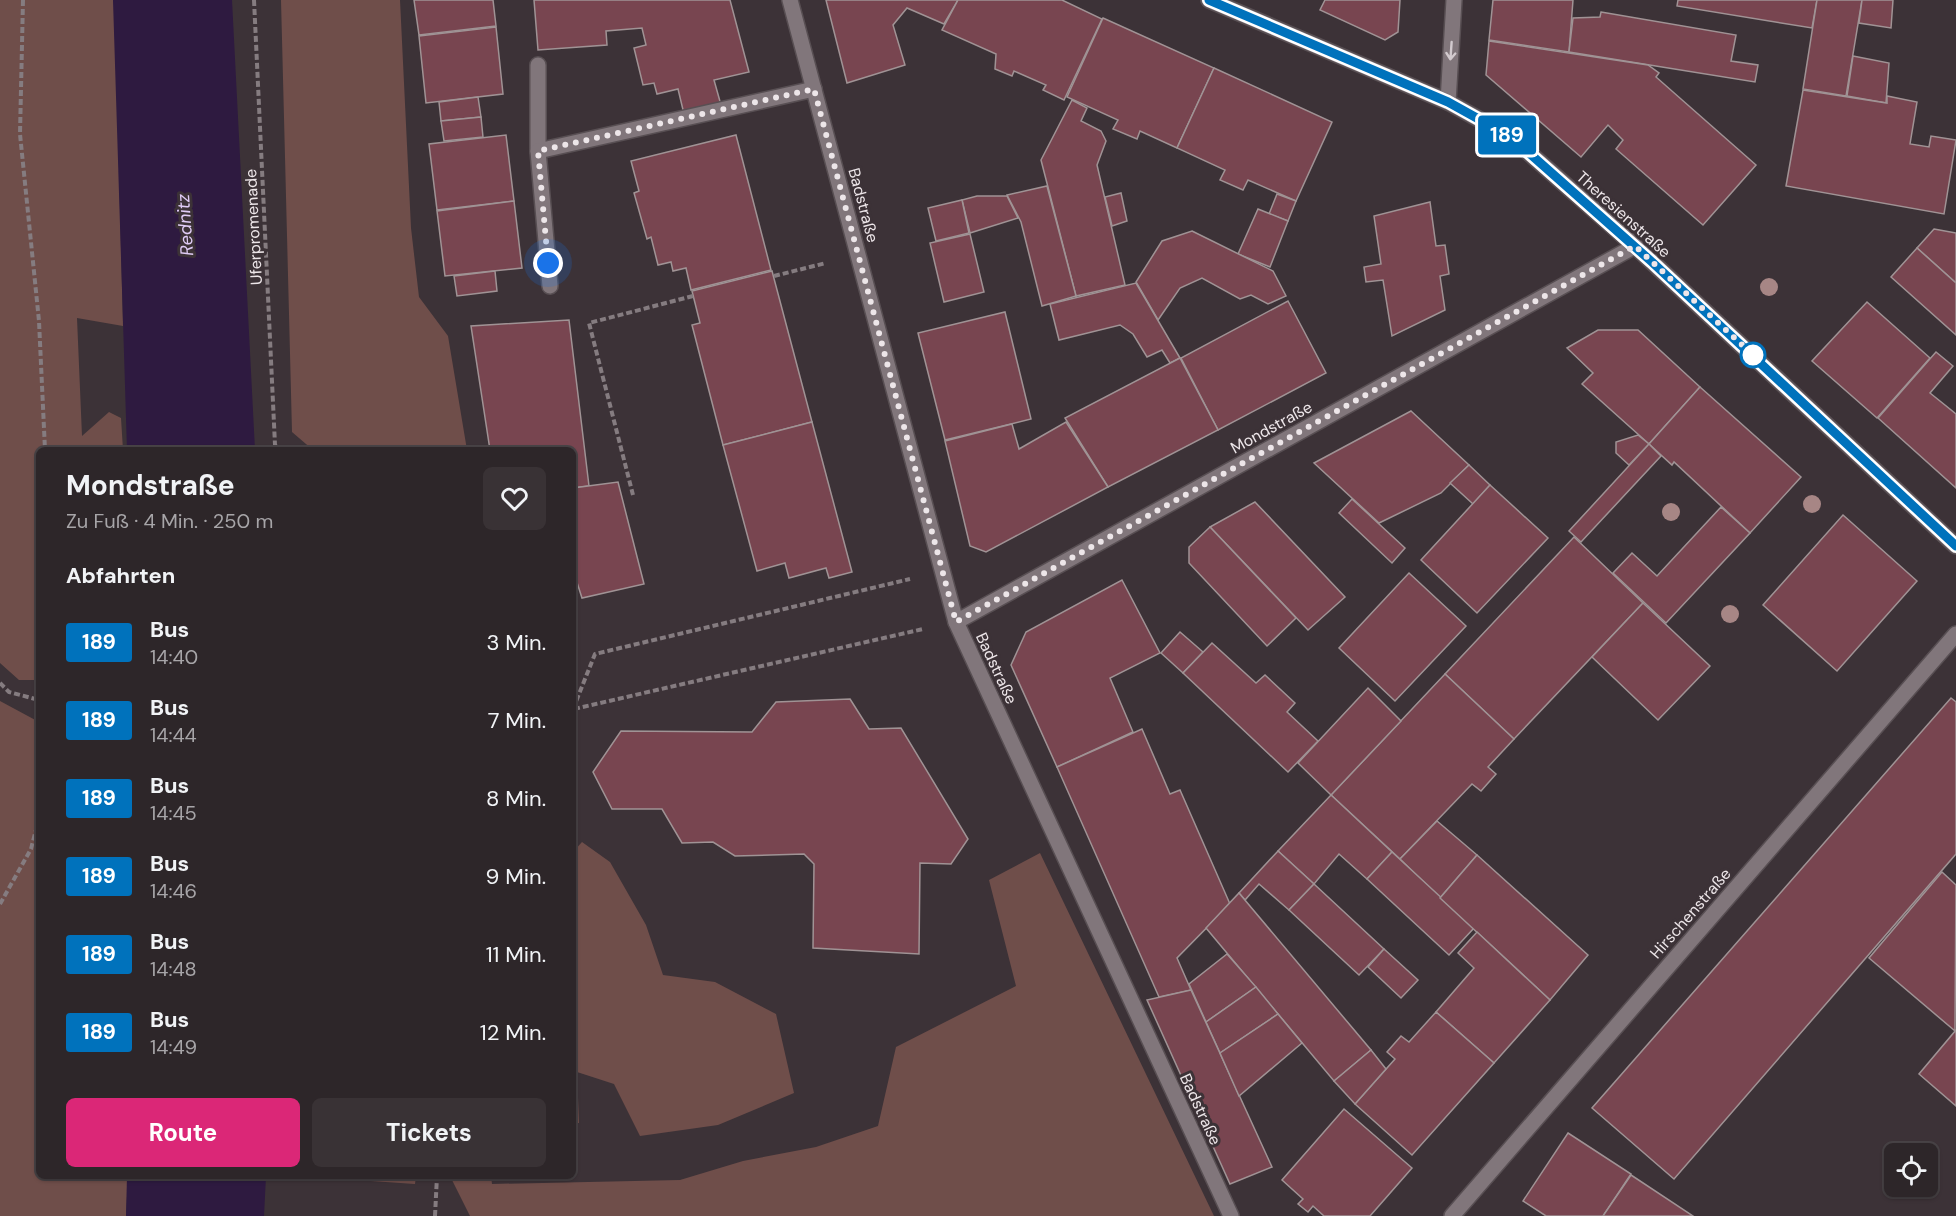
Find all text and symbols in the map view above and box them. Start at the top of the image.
one-way arrow [1445,41,1456,61]
line badge: 189 [1472,116,1541,154]
text: 189 [1490,121,1524,149]
street label: Badstraße [843,166,884,245]
street label: Theresienstraße [1572,166,1675,262]
street label: Uferpromenade [240,168,267,285]
water label: Rednitz [171,193,199,257]
your location [533,248,563,278]
unlabelled marker [1740,342,1766,368]
street label: Mondstraße [1227,396,1316,458]
text: Mondstraße [66,467,235,504]
button: heart [483,467,546,530]
text: Zu Fuß · 4 Min. · 250 m [66,508,273,534]
text: Abfahrten [66,561,175,590]
text: Bus [150,615,189,644]
text: 189 [82,628,116,656]
text: 3 Min. [486,628,546,657]
street label: Badstraße [971,629,1022,707]
text: 14:40 [150,644,198,670]
text: Bus [150,693,189,722]
text: 189 [82,706,116,734]
text: 7 Min. [488,706,546,735]
text: 14:44 [150,722,197,748]
text: Bus [150,771,189,800]
text: 189 [82,784,116,812]
text: 8 Min. [486,784,546,813]
text: 14:45 [150,800,197,826]
text: Bus [150,849,189,878]
text: 189 [82,862,116,890]
text: 9 Min. [486,862,546,891]
street label: Hirschenstraße [1645,864,1735,963]
text: 14:46 [150,878,197,904]
text: Bus [150,927,189,956]
text: 189 [82,940,116,968]
text: 11 Min. [486,940,546,969]
text: 14:48 [150,956,197,982]
text: Bus [150,1005,189,1034]
text: 189 [82,1018,116,1046]
text: 12 Min. [480,1018,546,1047]
text: 14:49 [150,1034,197,1060]
street label: Badstraße [1175,1070,1226,1148]
button: Route [66,1098,300,1167]
button: Tickets [312,1098,546,1167]
map controls [1884,1143,1938,1197]
button: locate [1884,1143,1938,1197]

